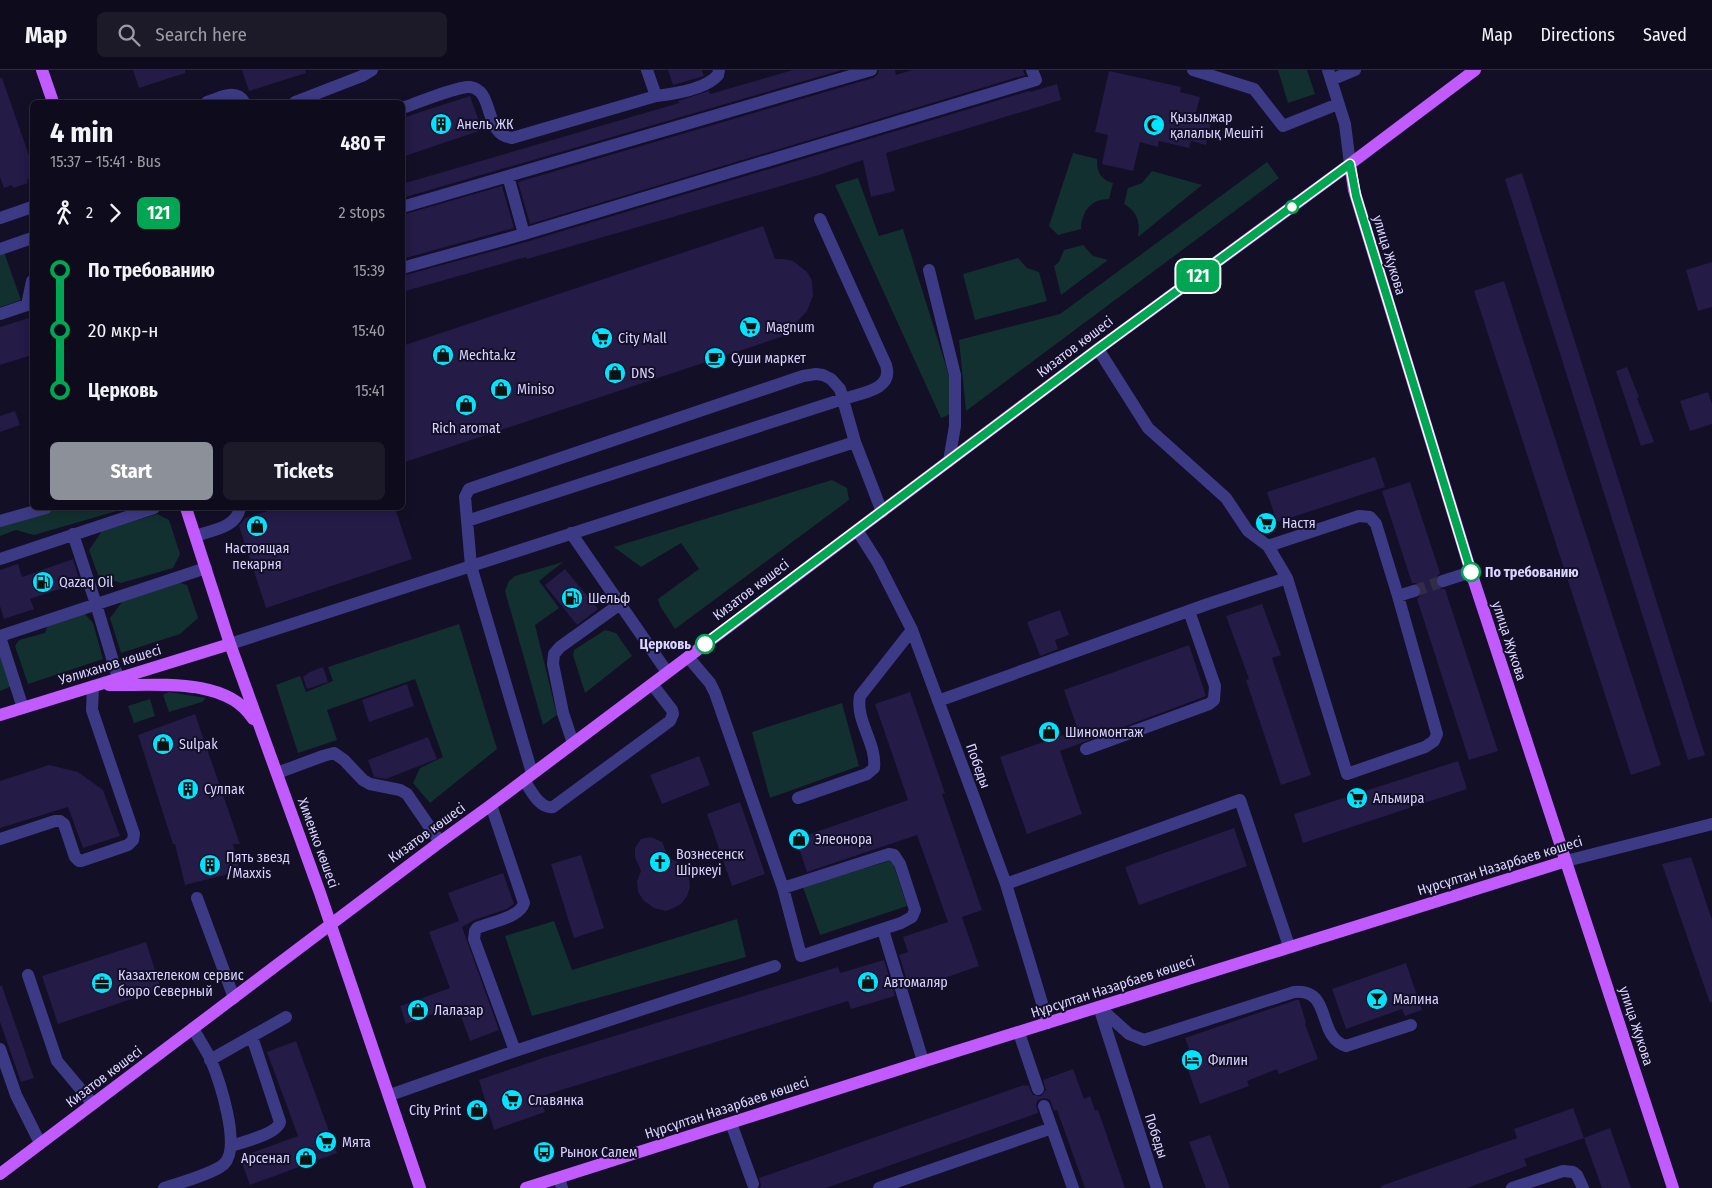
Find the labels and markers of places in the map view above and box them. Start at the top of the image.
place label: Қызылжар қалалық Мешіті [1170,109,1264,142]
building icon: Анель ЖК [429,112,453,136]
mosque icon: Қызылжар қалалық Мешіті [1142,113,1166,137]
place label: Анель ЖК [457,116,514,133]
unlabelled marker [1285,200,1299,214]
supermarket icon: Magnum [738,315,762,339]
place label: Magnum [766,319,815,336]
supermarket icon: City Mall [590,326,614,350]
place label: City Mall [618,330,667,347]
shop icon: Mechta.kz [431,343,455,367]
cafe icon: Суши маркет [703,346,727,370]
place label: Mechta.kz [459,347,516,364]
place label: Суши маркет [731,350,806,367]
shop icon: DNS [603,361,627,385]
place label: DNS [631,365,655,382]
shop icon: Miniso [489,377,513,401]
place label: Miniso [517,381,555,398]
shop icon: Rich aromat [454,393,478,417]
place label: Rich aromat [432,420,501,437]
supermarket icon: Настя [1254,511,1278,535]
shop icon: Настоящая пекарня [245,514,269,538]
place label: Настя [1282,515,1316,532]
place label: Настоящая пекарня [225,540,289,573]
marker: По требованию [1461,562,1481,582]
place label: По требованию [1485,564,1578,581]
fuel station icon: Qazaq Oil [31,570,55,594]
place label: Qazaq Oil [59,574,114,591]
fuel station icon: Шельф [560,586,584,610]
place label: Шельф [588,590,630,607]
marker: Церковь [695,634,715,654]
place label: Церковь [640,636,691,653]
shop icon: Шиномонтаж [1037,720,1061,744]
place label: Шиномонтаж [1065,724,1143,741]
shop icon: Sulpak [151,732,175,756]
place label: Sulpak [179,736,218,753]
building icon: Сулпак [176,777,200,801]
place label: Сулпак [204,781,245,798]
supermarket icon: Альмира [1345,786,1369,810]
place label: Альмира [1373,790,1424,807]
shop icon: Элеонора [787,827,811,851]
place label: Элеонора [815,831,872,848]
place label: Вознесенск Шіркеуі [676,846,744,879]
place label: Пять звезд /Maxxis [226,849,290,882]
church icon: Вознесенск Шіркеуі [648,850,672,874]
building icon: Пять звезд /Maxxis [198,853,222,877]
place label: Казахтелеком сервис бюро Северный [118,967,244,1000]
shop icon: Автомаляр [856,970,880,994]
office icon: Казахтелеком сервис бюро Северный [90,971,114,995]
place label: Автомаляр [884,974,948,991]
bar icon: Малина [1365,987,1389,1011]
place label: Малина [1393,991,1439,1008]
shop icon: Лалазар [406,998,430,1022]
place label: Лалазар [434,1002,484,1019]
hotel icon: Филин [1180,1048,1204,1072]
place label: Филин [1208,1052,1248,1069]
supermarket icon: Славянка [500,1088,524,1112]
place label: Славянка [528,1092,584,1109]
shop icon: City Print [465,1098,489,1122]
place label: City Print [409,1102,461,1119]
supermarket icon: Мята [314,1130,338,1154]
place label: Мята [342,1134,371,1151]
bus stop icon: Рынок Салем [532,1140,556,1164]
place label: Рынок Салем [560,1144,638,1161]
shop icon: Арсенал [294,1146,318,1170]
place label: Арсенал [241,1150,290,1167]

